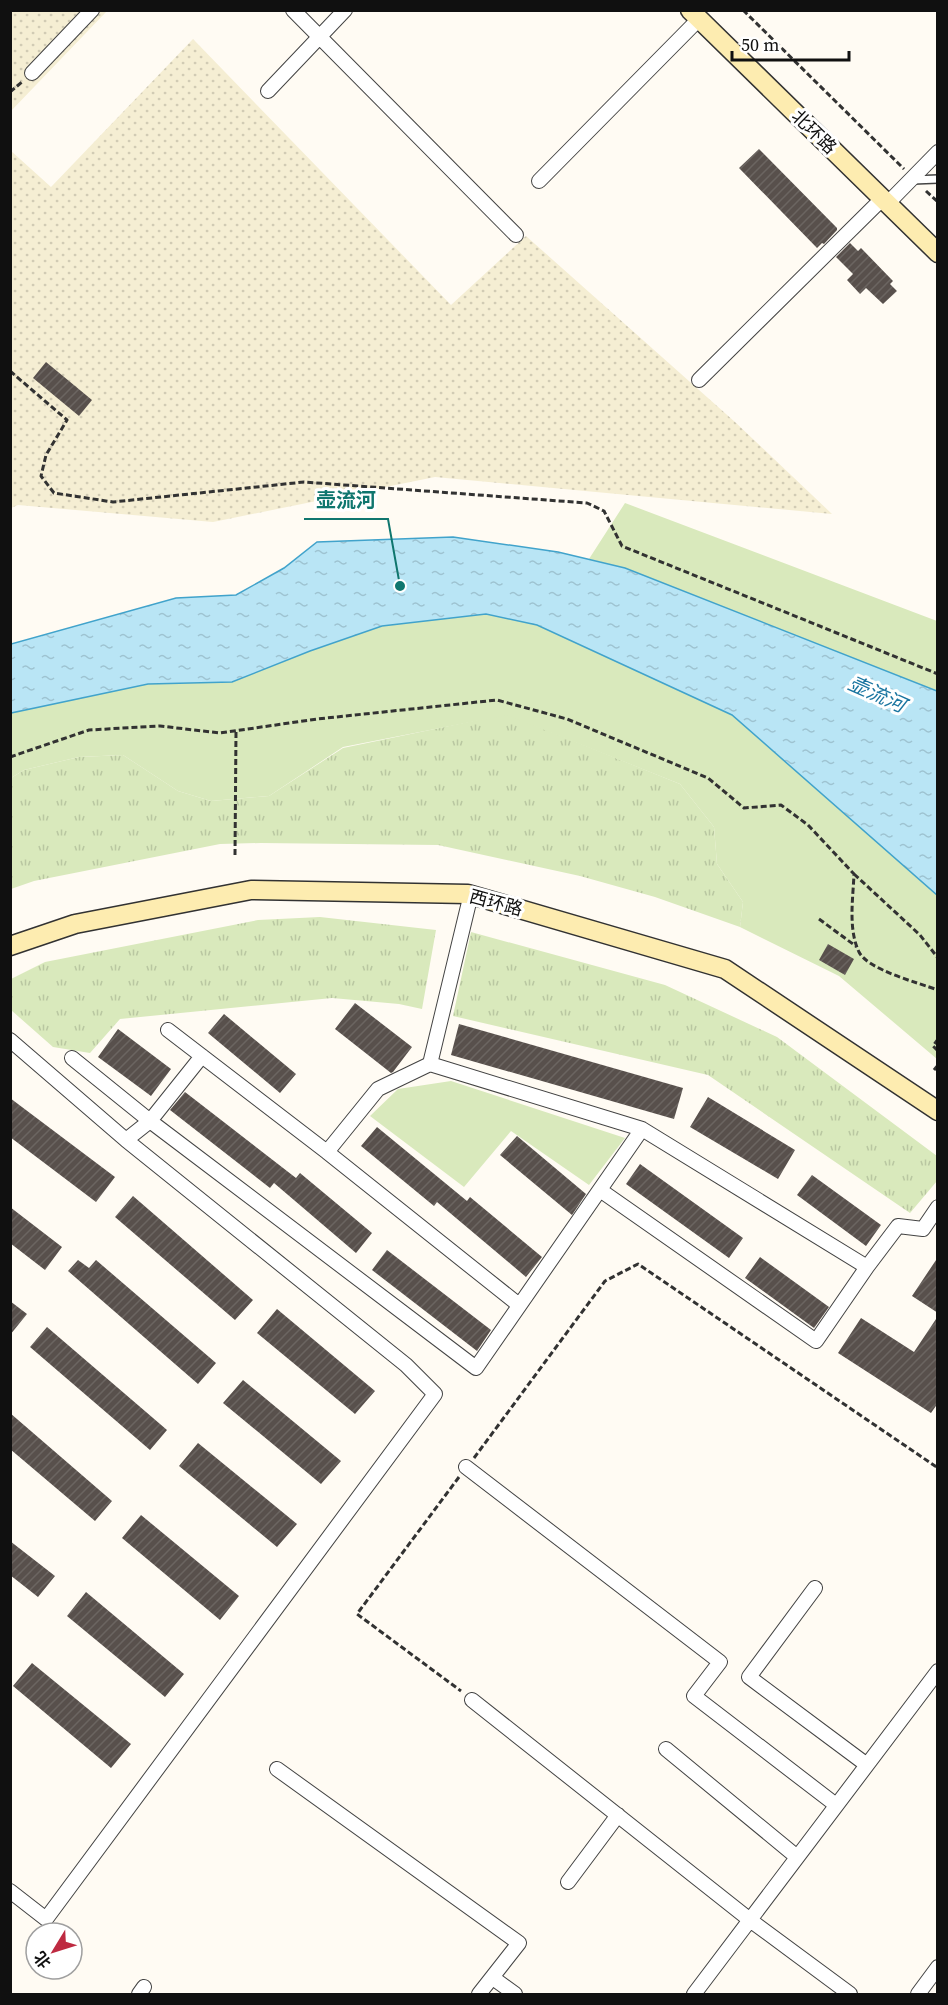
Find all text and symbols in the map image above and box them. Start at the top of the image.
scale bar [732,24,849,62]
text: 50 m [741,32,779,57]
street label: 北环路 [786,104,842,159]
callout: 壶流河 [304,481,388,519]
text: 壶流河 [316,486,376,514]
water label: 壶流河 [844,669,914,721]
street label: 西环路 [467,883,525,922]
north arrow [24,1921,84,1981]
text: 北 [29,1947,56,1973]

